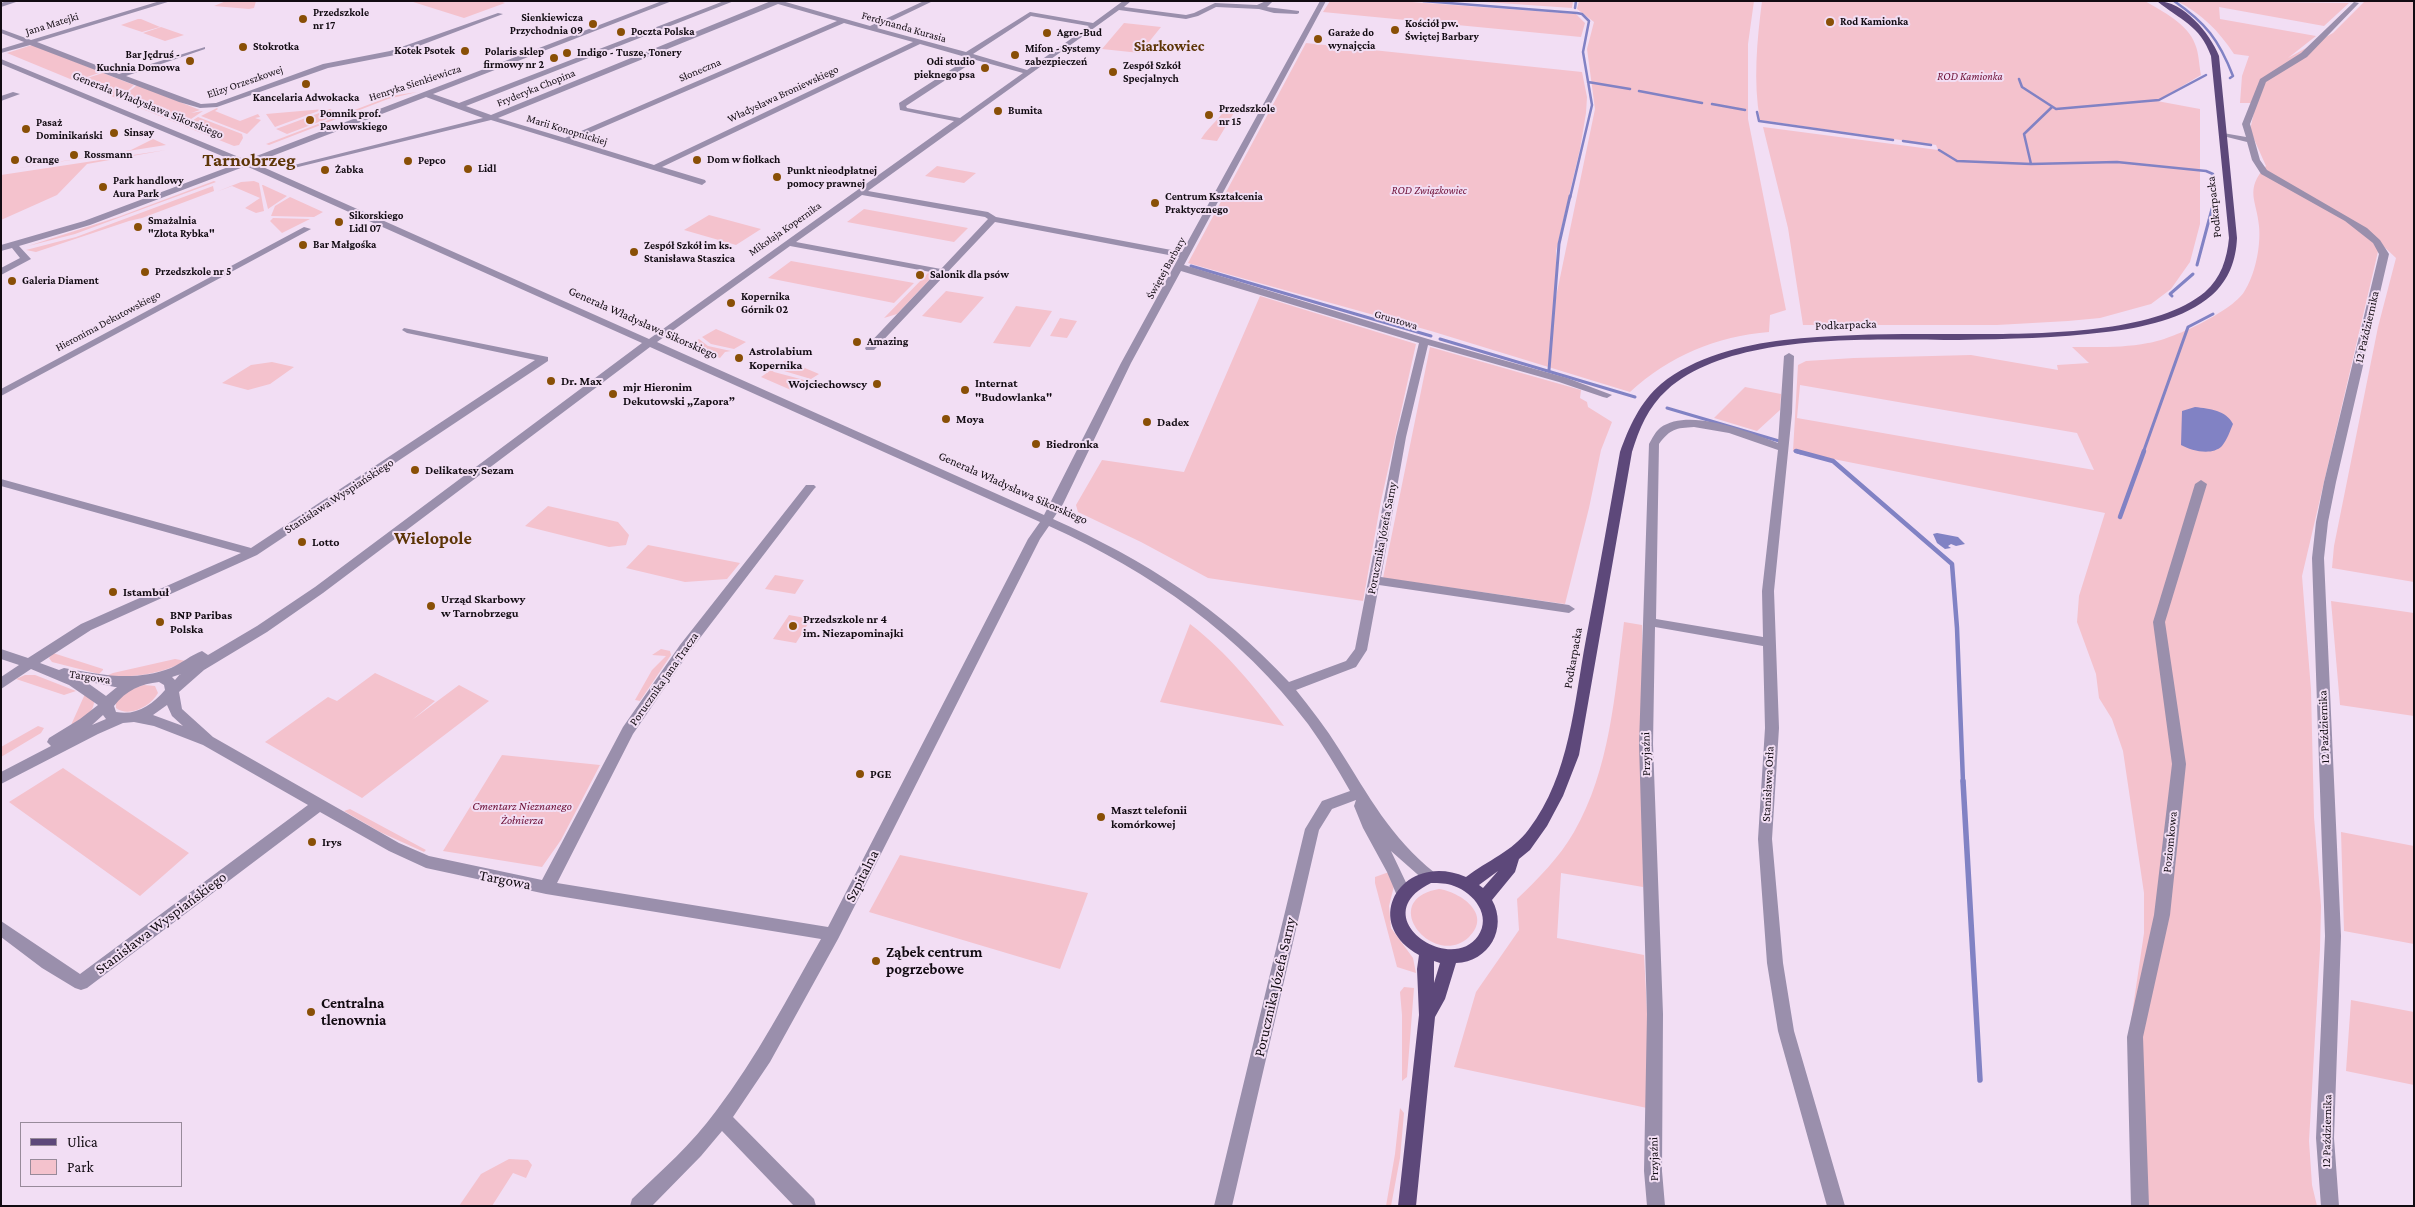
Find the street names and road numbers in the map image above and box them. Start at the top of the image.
street label: Ferdynanda Kurasia [860,9,948,45]
street label: Jana Matejki [24,10,80,38]
street label: Słoneczna [677,55,723,85]
street label: Henryka Sienkiewicza [367,62,463,104]
street label: Władysława Broniewskiego [725,62,841,126]
street label: Elizy Orzeszkowej [205,63,285,101]
street label: Fryderyka Chopina [495,66,577,110]
street label: Generała Władysława Sikorskiego [70,68,226,142]
street label: Marii Konopnickiej [525,111,609,149]
street label: Podkarpacka [2204,176,2224,238]
street label: Mikołaja Kopernika [746,199,824,259]
street label: Świętej Barbary [1144,235,1188,301]
street label: Generała Władysława Sikorskiego [566,284,720,362]
street label: Hieronima Dekutowskiego [53,288,163,354]
street label: 12 Października [2352,290,2382,364]
street label: Gruntowa [1373,307,1419,333]
street label: Podkarpacka [1815,317,1877,333]
street label: Generała Władysława Sikorskiego [936,449,1090,527]
street label: Stanisława Wyspiańskiego [282,455,396,537]
street label: Porucznika Józefa Sarny [1364,481,1400,595]
street label: Podkarpacka [1561,626,1585,690]
street label: Porucznika Jana Tracza [626,630,702,728]
street label: Targowa [68,667,112,687]
street label: 12 Października [2316,690,2332,764]
street label: Przyjaźni [1638,732,1654,776]
street label: Stanisława Orła [1759,746,1777,822]
street label: Poziomkowa [2160,811,2180,873]
street label: Szpitalna [841,847,883,905]
street label: Targowa [478,866,532,894]
street label: Stanisława Wyspiańskiego [92,868,230,978]
street label: Porucznika Józefa Sarny [1250,915,1300,1059]
street label: 12 Października [2319,1094,2335,1168]
street label: Przyjaźni [1646,1137,1662,1181]

